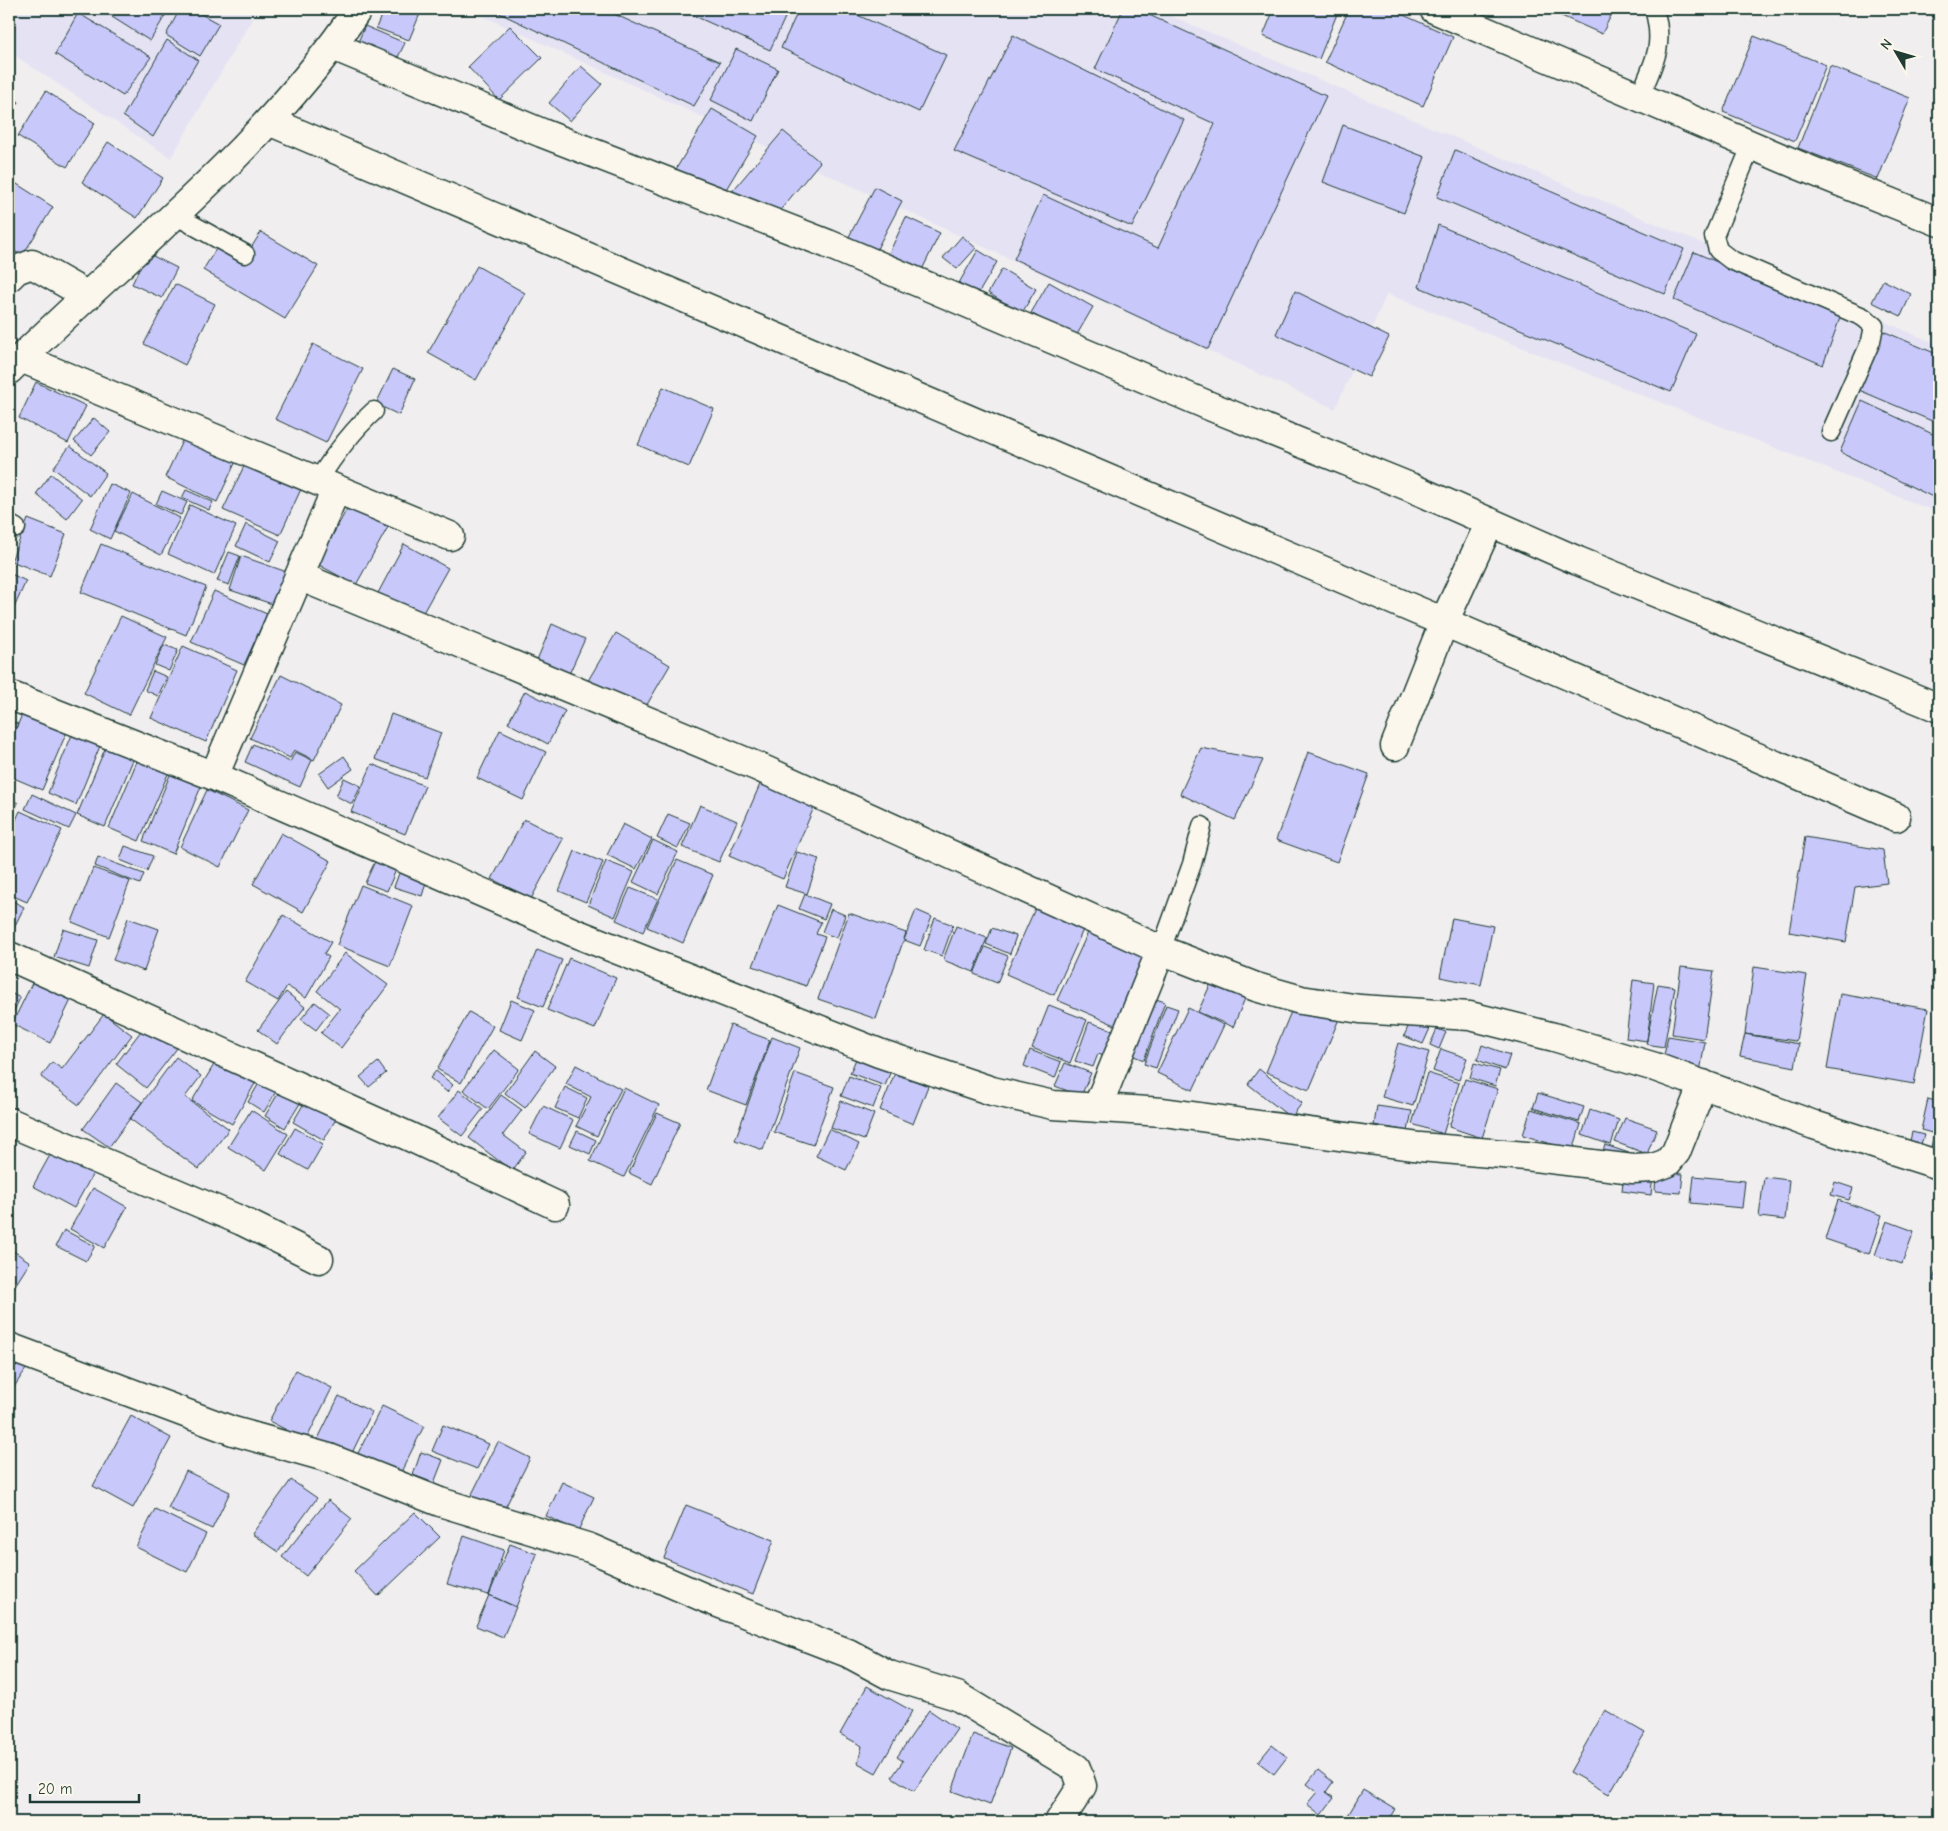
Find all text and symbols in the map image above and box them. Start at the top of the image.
north arrow [1870,28,1920,78]
text: N [1877,35,1896,53]
scale bar [30,1771,139,1803]
text: 20 m [38,1780,72,1798]

